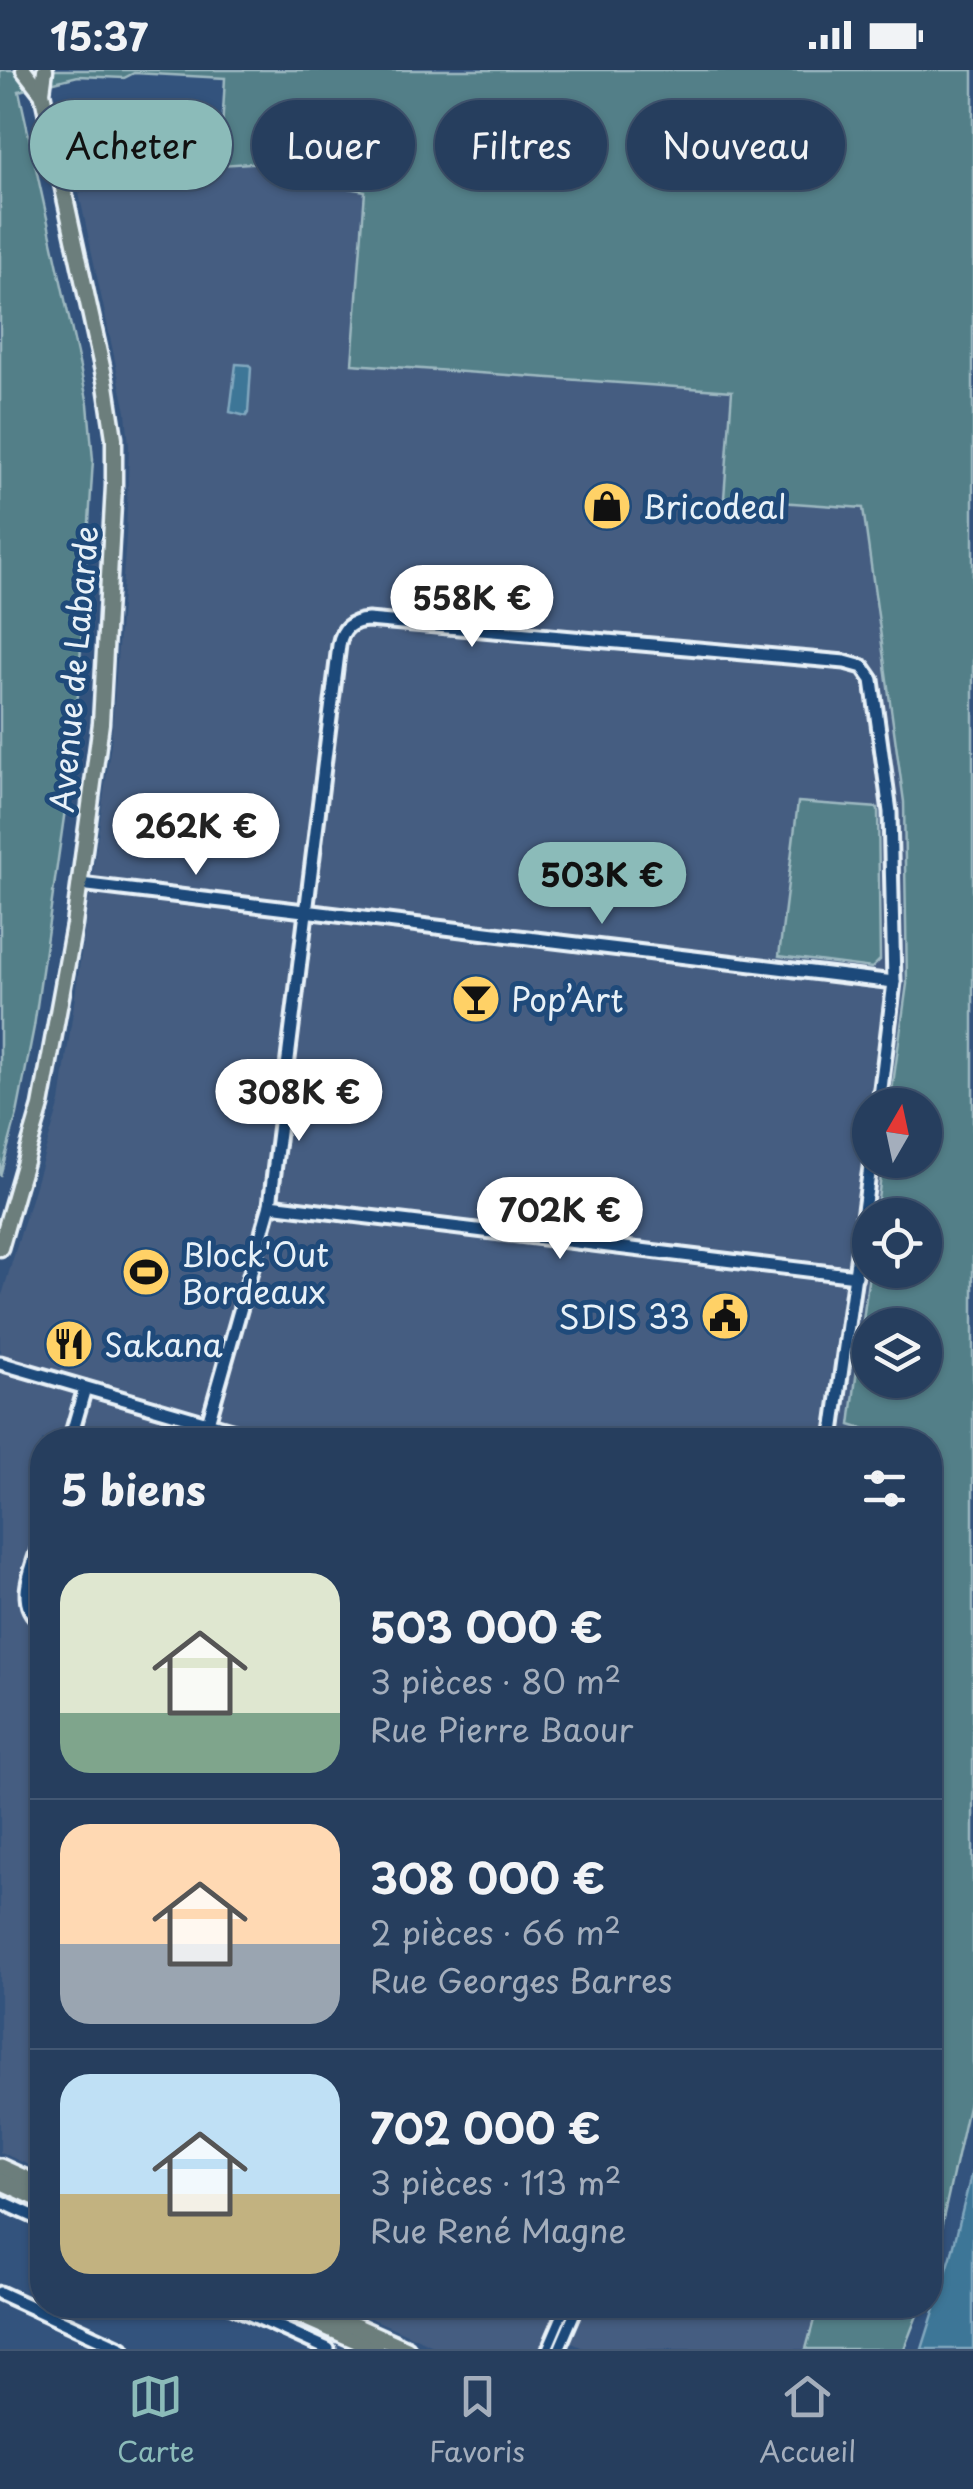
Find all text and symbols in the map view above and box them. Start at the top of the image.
text: 15:37 [50,7,148,64]
chip: Acheter [30,100,232,190]
chip: Louer [252,100,415,190]
chip: Filtres [435,100,607,190]
chip: Nouveau [627,100,845,190]
shop icon: Bricodeal [581,480,633,532]
place label: Bricodeal [642,482,786,530]
street label: Avenue de Labarde [37,524,109,814]
pin: 558K € [391,565,553,650]
text: 558K € [412,573,532,621]
pin: 262K € [115,793,277,878]
text: 262K € [134,801,258,849]
pin: 503K € [521,842,683,927]
text: 503K € [540,850,664,898]
bar icon: Pop’Art [450,973,502,1025]
place label: Pop’Art [511,975,623,1023]
pin: 308K € [218,1059,380,1144]
text: 308K € [237,1067,361,1115]
north arrow [852,1088,942,1178]
map controls [852,1088,942,1398]
pin: 702K € [479,1177,641,1262]
text: 702K € [499,1185,621,1233]
button: locate [852,1198,942,1288]
place label: Block'Out Bordeaux [181,1230,329,1315]
sports icon: Block'Out Bordeaux [120,1246,172,1298]
public building icon: SDIS 33 [699,1290,751,1342]
place label: SDIS 33 [558,1292,690,1340]
button: layers [852,1308,942,1398]
restaurant icon: Sakana [43,1318,95,1370]
place label: Sakana [104,1320,223,1368]
text: 5 biens [60,1457,206,1520]
icon: filters [857,1461,912,1516]
text: 503 000 € [370,1594,603,1657]
icon: home [140,1613,260,1733]
text: 3 pièces · 80 m² [370,1657,621,1705]
text: Rue Pierre Baour [370,1705,633,1753]
text: 308 000 € [370,1845,605,1908]
icon: home [140,1864,260,1984]
text: 2 pièces · 66 m² [370,1908,621,1956]
text: Rue Georges Barres [370,1956,672,2004]
text: 702 000 € [370,2095,601,2158]
icon: home [140,2114,260,2234]
text: 3 pièces · 113 m² [370,2158,622,2206]
text: Rue René Magne [370,2206,626,2254]
tab: Carte [117,2369,195,2472]
tab: Favoris [429,2369,525,2472]
tab: Accueil [759,2369,856,2472]

